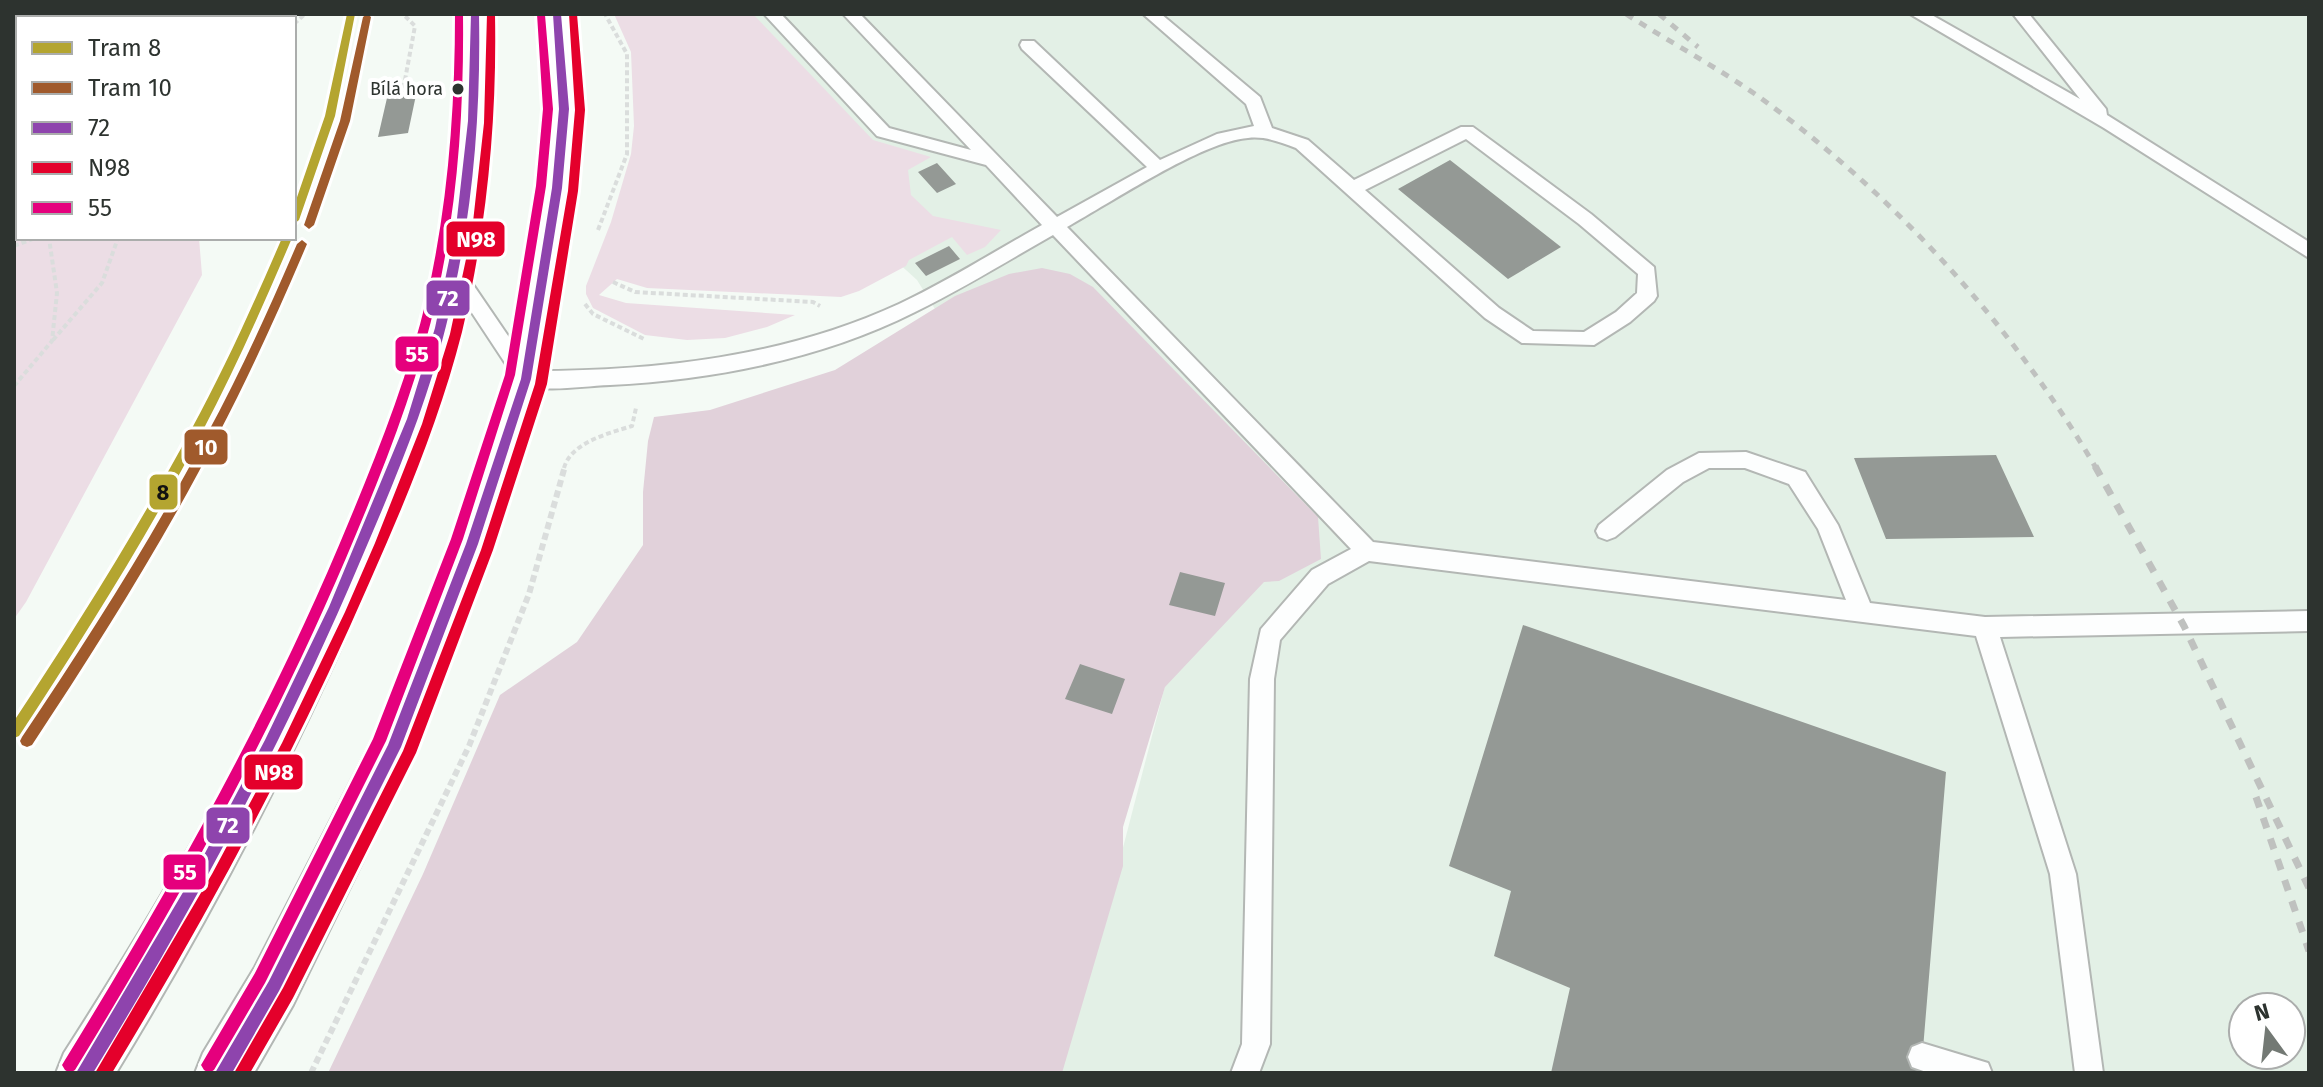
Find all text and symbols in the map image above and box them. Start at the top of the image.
legend [16,16,296,240]
text: Tram 8 [88,34,161,62]
text: Tram 10 [88,74,172,102]
place label: Bílá hora [370,78,443,100]
marker: Bílá hora [450,81,466,97]
text: 72 [88,114,110,142]
text: N98 [88,154,130,182]
text: 55 [88,194,112,222]
line badge: N98 [445,220,506,258]
text: N98 [456,226,496,253]
line badge: 72 [425,279,471,317]
text: 72 [437,285,459,312]
line badge: 55 [394,335,440,373]
text: 55 [405,341,429,368]
line badge: 10 [183,428,229,466]
text: 10 [194,434,218,461]
line badge: 8 [148,473,179,511]
text: 8 [157,479,170,506]
line badge: N98 [243,753,304,791]
text: N98 [254,759,294,786]
line badge: 72 [205,806,251,845]
text: 72 [217,812,239,839]
line badge: 55 [162,853,207,891]
text: 55 [173,859,197,886]
north arrow [2227,991,2307,1071]
text: N [2251,997,2272,1027]

